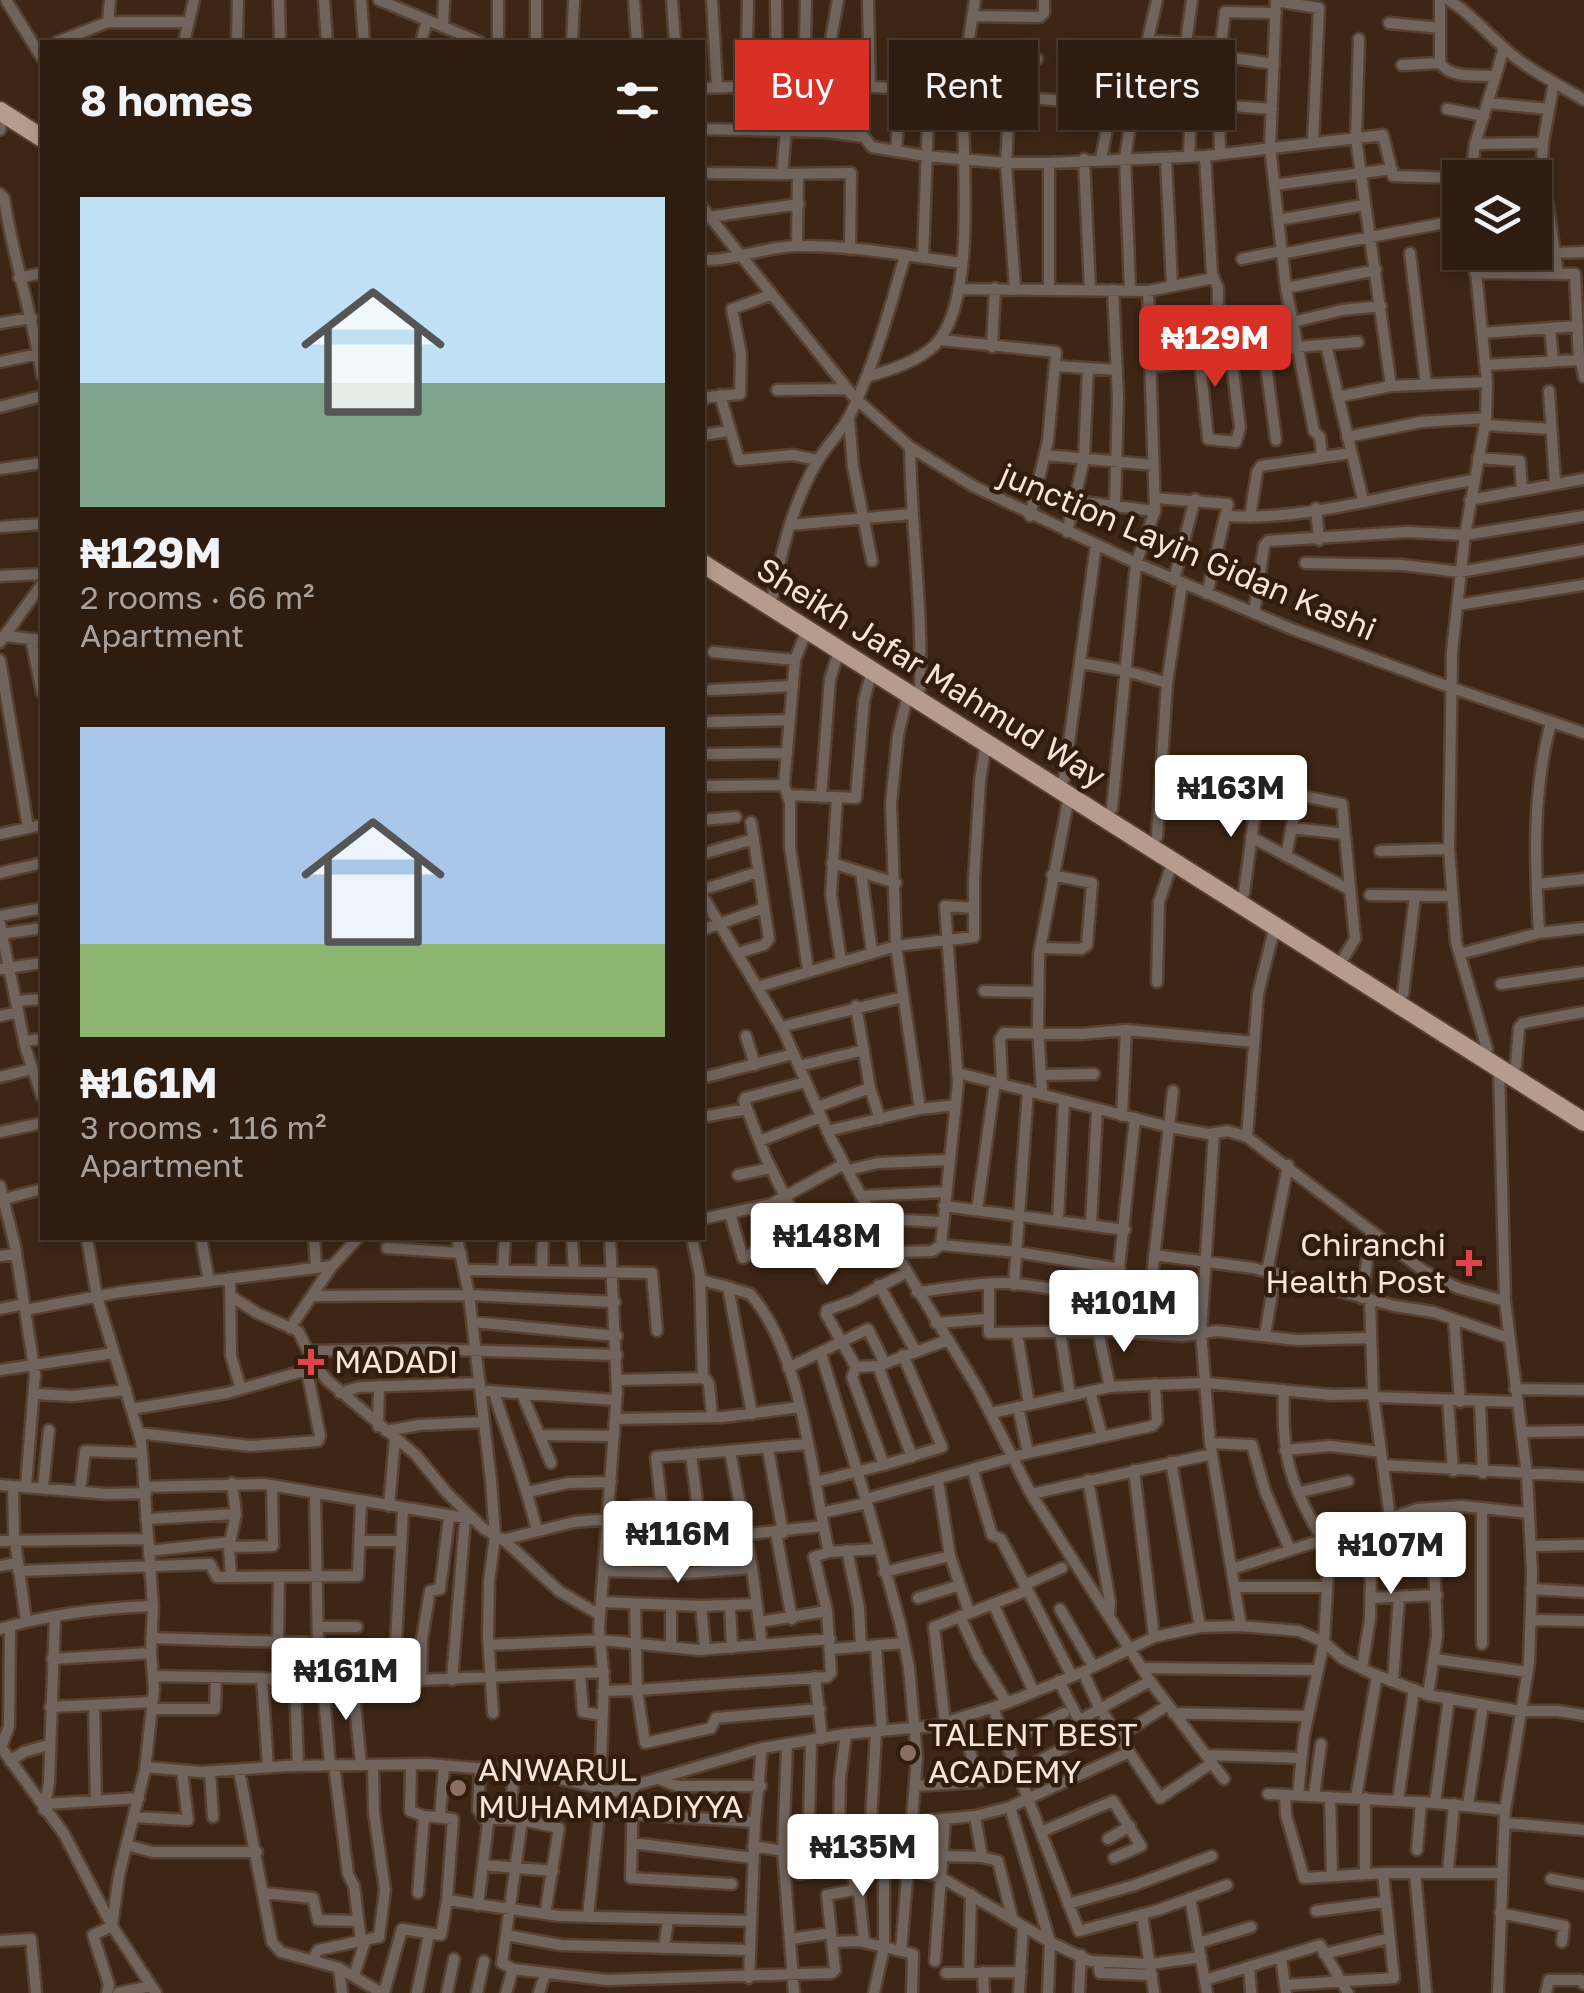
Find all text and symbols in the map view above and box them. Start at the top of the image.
chip: Buy [735,40,869,130]
chip: Rent [889,40,1038,130]
chip: Filters [1058,40,1235,130]
icon: filters [610,73,665,128]
text: 8 homes [80,75,253,125]
map controls [1442,160,1552,270]
button: layers [1442,160,1552,270]
icon: home [283,262,463,442]
pin: ₦129M [1145,305,1285,390]
text: ₦129M [1161,318,1269,356]
street label: junction Layin Gidan Kashi [993,454,1382,648]
text: ₦129M [80,527,222,577]
street label: Sheikh Jafar Mahmud Way [750,549,1113,795]
text: 2 rooms · 66 m² [80,578,315,616]
text: Apartment [80,616,244,654]
pin: ₦163M [1161,755,1301,840]
text: ₦163M [1177,768,1285,806]
icon: home [283,792,463,972]
text: ₦161M [80,1057,218,1107]
text: 3 rooms · 116 m² [80,1108,326,1146]
text: Apartment [80,1146,244,1184]
pin: ₦148M [757,1203,897,1288]
text: ₦148M [773,1216,881,1254]
place label: Chiranchi Health Post [1265,1225,1446,1300]
marker: Chiranchi Health Post [1456,1250,1482,1276]
pin: ₦101M [1054,1270,1194,1355]
text: ₦101M [1071,1283,1177,1321]
place label: MADADI [334,1342,459,1380]
marker: MADADI [298,1349,324,1375]
pin: ₦116M [608,1501,748,1586]
pin: ₦107M [1321,1512,1461,1597]
text: ₦116M [626,1514,730,1552]
text: ₦107M [1338,1525,1444,1563]
pin: ₦161M [276,1638,416,1723]
text: ₦161M [294,1651,398,1689]
place label: TALENT BEST ACADEMY [928,1715,1138,1790]
marker: TALENT BEST ACADEMY [897,1742,919,1764]
place label: ANWARUL MUHAMMADIYYA [478,1750,743,1825]
marker: ANWARUL MUHAMMADIYYA [447,1777,469,1799]
pin: ₦135M [793,1814,933,1899]
text: ₦135M [809,1827,917,1865]

